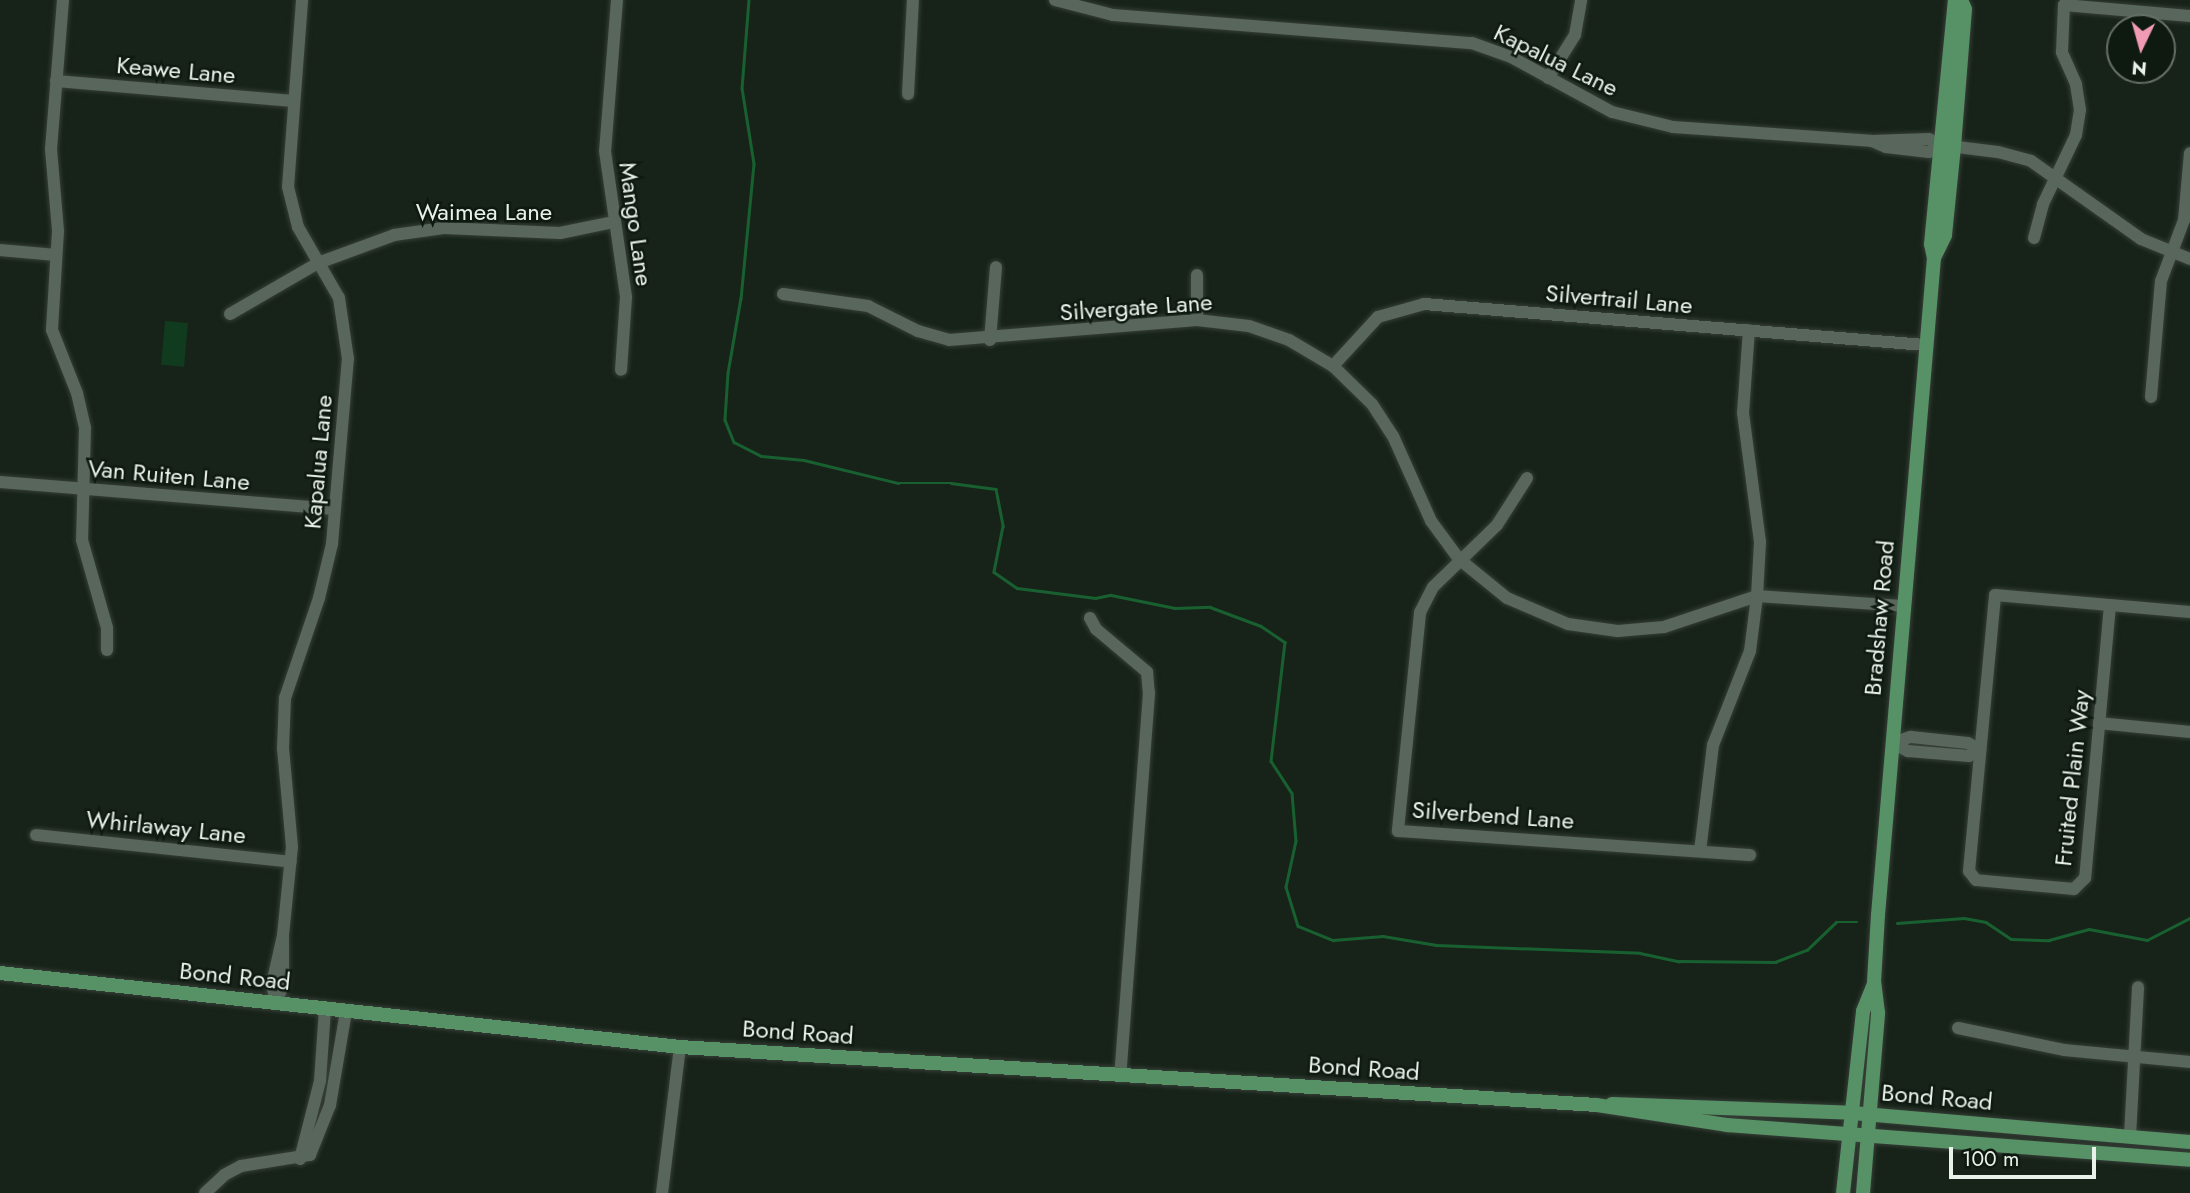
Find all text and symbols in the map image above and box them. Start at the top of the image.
north arrow [2106,14,2176,84]
street label: Kapalua Lane [1489,18,1623,102]
street label: Keawe Lane [115,50,237,90]
text: N [2131,54,2148,83]
street label: Mango Lane [613,160,659,288]
street label: Waimea Lane [416,198,552,226]
street label: Silvertrail Lane [1544,278,1694,320]
street label: Silvergate Lane [1059,287,1213,327]
street label: Kapalua Lane [298,394,338,530]
street label: Van Ruiten Lane [87,454,251,496]
street label: Bradshaw Road [1858,539,1900,697]
street label: Fruited Plain Way [2048,688,2096,868]
street label: Silverbend Lane [1411,795,1575,835]
street label: Whirlaway Lane [85,804,247,850]
street label: Bond Road [178,956,292,996]
street label: Bond Road [741,1014,855,1050]
street label: Bond Road [1307,1050,1421,1086]
street label: Bond Road [1880,1078,1994,1116]
scale bar [1952,1134,2099,1178]
text: 100 m [1962,1144,2019,1174]

